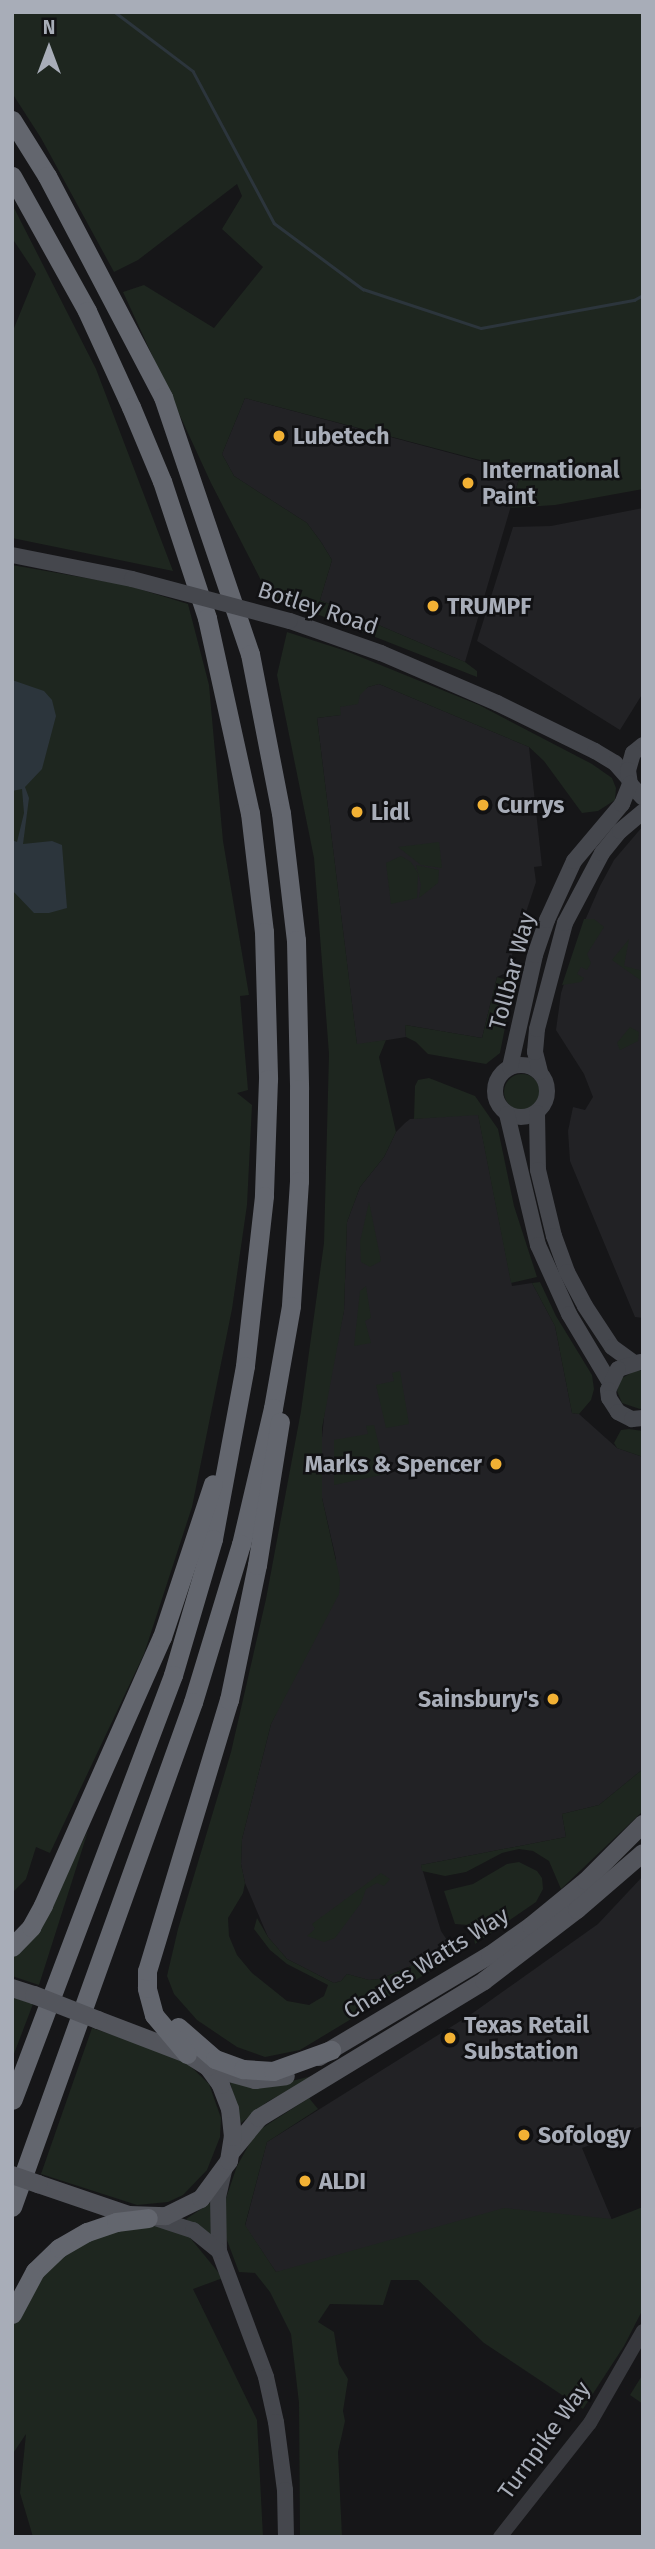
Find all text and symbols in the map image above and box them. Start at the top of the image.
north arrow [14,14,84,84]
text: N [43,16,55,39]
place label: Lubetech [293,422,389,450]
marker: Lubetech [271,428,287,444]
place label: International Paint [482,456,620,510]
marker: International Paint [460,475,476,491]
street label: Botley Road [254,576,382,640]
place label: TRUMPF [447,592,531,620]
marker: TRUMPF [425,598,441,614]
place label: Currys [497,791,564,819]
marker: Currys [475,797,491,813]
place label: Lidl [371,798,410,826]
marker: Lidl [349,804,365,820]
street label: Tollbar Way [483,909,541,1033]
place label: Marks & Spencer [305,1450,482,1478]
marker: Marks & Spencer [488,1456,504,1472]
place label: Sainsbury's [418,1685,539,1713]
marker: Sainsbury's [545,1691,561,1707]
street label: Charles Watts Way [338,1901,514,2025]
place label: Texas Retail Substation [464,2011,589,2065]
marker: Texas Retail Substation [442,2030,458,2046]
place label: Sofology [538,2121,631,2149]
marker: Sofology [516,2127,532,2143]
place label: ALDI [319,2167,366,2195]
marker: ALDI [297,2173,313,2189]
street label: Turnpike Way [492,2376,596,2504]

